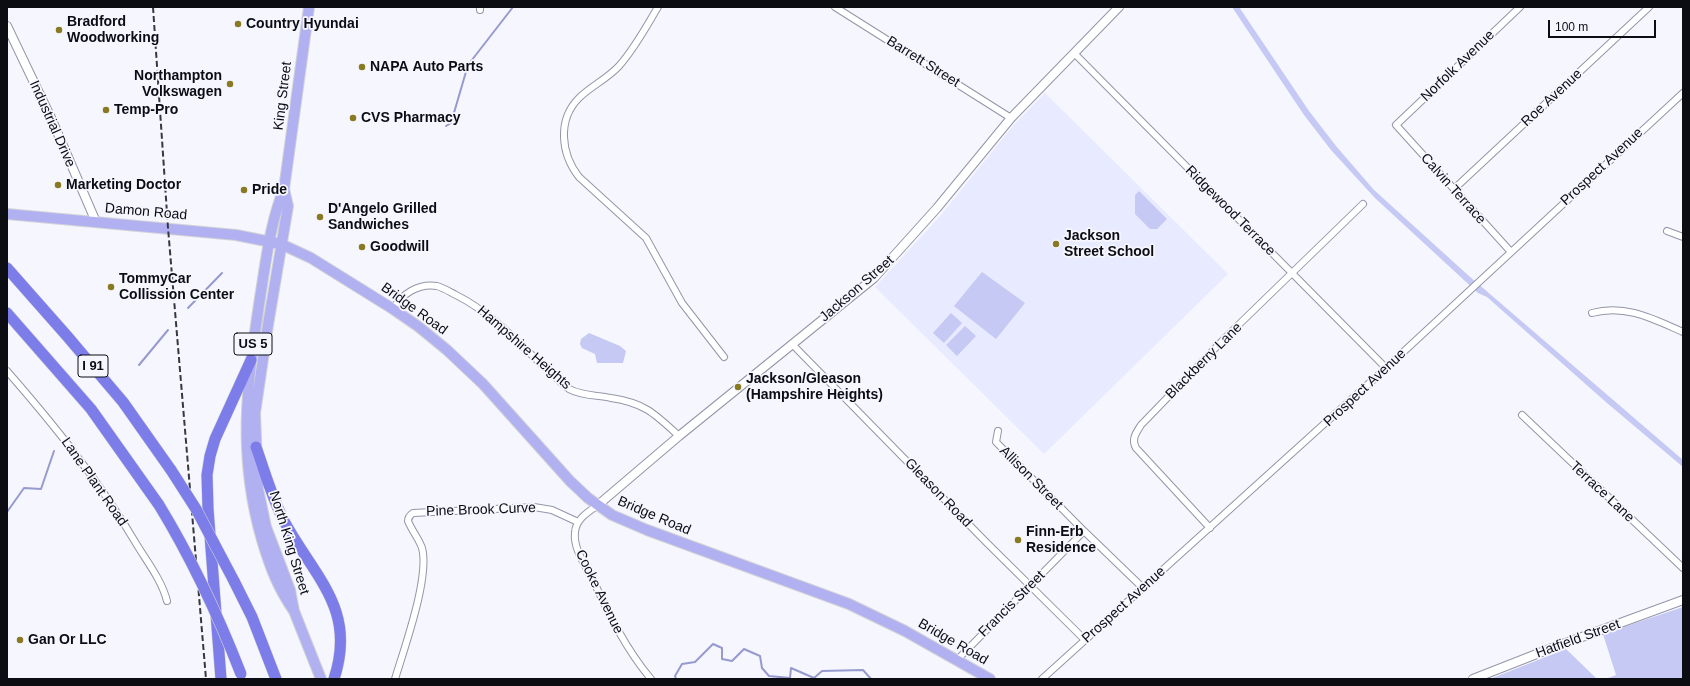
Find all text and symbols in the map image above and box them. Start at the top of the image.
scale bar [1550,12,1658,38]
place label: Bradford Woodworking [67,14,159,46]
place label: Country Hyundai [246,16,359,32]
marker: Country Hyundai [233,19,243,29]
text: 100 m [1555,20,1588,34]
marker: Bradford Woodworking [54,25,64,35]
street label: Norfolk Avenue [1418,27,1498,105]
street label: Barrett Street [883,33,963,91]
place label: NAPA Auto Parts [370,59,483,75]
street label: King Street [270,61,296,131]
marker: NAPA Auto Parts [357,62,367,72]
street label: Roe Avenue [1518,66,1586,130]
place label: Northampton Volkswagen [134,68,222,100]
street label: Industrial Drive [25,78,79,170]
marker: Northampton Volkswagen [225,79,235,89]
place label: Temp-Pro [114,102,178,118]
marker: Temp-Pro [101,105,111,115]
place label: CVS Pharmacy [361,110,461,126]
marker: CVS Pharmacy [348,113,358,123]
street label: Prospect Avenue [1557,125,1647,209]
street label: Calvin Terrace [1417,150,1489,228]
street label: Ridgewood Terrace [1181,162,1279,260]
place label: Marketing Doctor [66,177,181,193]
marker: Marketing Doctor [53,180,63,190]
place label: Pride [252,182,287,198]
marker: Pride [239,185,249,195]
street label: Damon Road [104,200,188,224]
place label: D'Angelo Grilled Sandwiches [328,201,437,234]
marker: D'Angelo Grilled Sandwiches [315,212,325,222]
place label: Jackson Street School [1064,228,1154,260]
place label: Goodwill [370,239,429,255]
marker: Jackson Street School [1051,239,1061,249]
marker: Goodwill [357,242,367,252]
street label: Jackson Street [817,252,897,326]
place label: TommyCar Collission Center [119,271,234,304]
street label: Bridge Road [378,279,450,339]
marker: TommyCar Collission Center [106,282,116,292]
street label: Hampshire Heights [474,303,574,393]
street label: Blackberry Lane [1162,319,1246,403]
road number: US 5 [234,333,272,355]
street label: Prospect Avenue [1320,346,1410,430]
road number: I 91 [78,355,108,377]
place label: Jackson/Gleason (Hampshire Heights) [746,371,883,404]
marker: Jackson/Gleason (Hampshire Heights) [733,382,743,392]
street label: Lane Plant Road [57,434,131,530]
street label: Allison Street [996,443,1066,513]
street label: Gleason Road [901,455,975,531]
street label: Terrace Lane [1566,458,1638,526]
street label: North King Street [265,489,313,597]
street label: Bridge Road [615,493,693,539]
street label: Pine Brook Curve [426,500,536,520]
place label: Finn-Erb Residence [1026,524,1096,556]
marker: Finn-Erb Residence [1013,535,1023,545]
street label: Cooke Avenue [571,547,627,637]
street label: Prospect Avenue [1079,563,1169,647]
street label: Francis Street [975,567,1049,641]
street label: Bridge Road [915,615,991,669]
street label: Hatfield Street [1533,616,1623,662]
place label: Gan Or LLC [28,632,107,648]
marker: Gan Or LLC [15,635,25,645]

